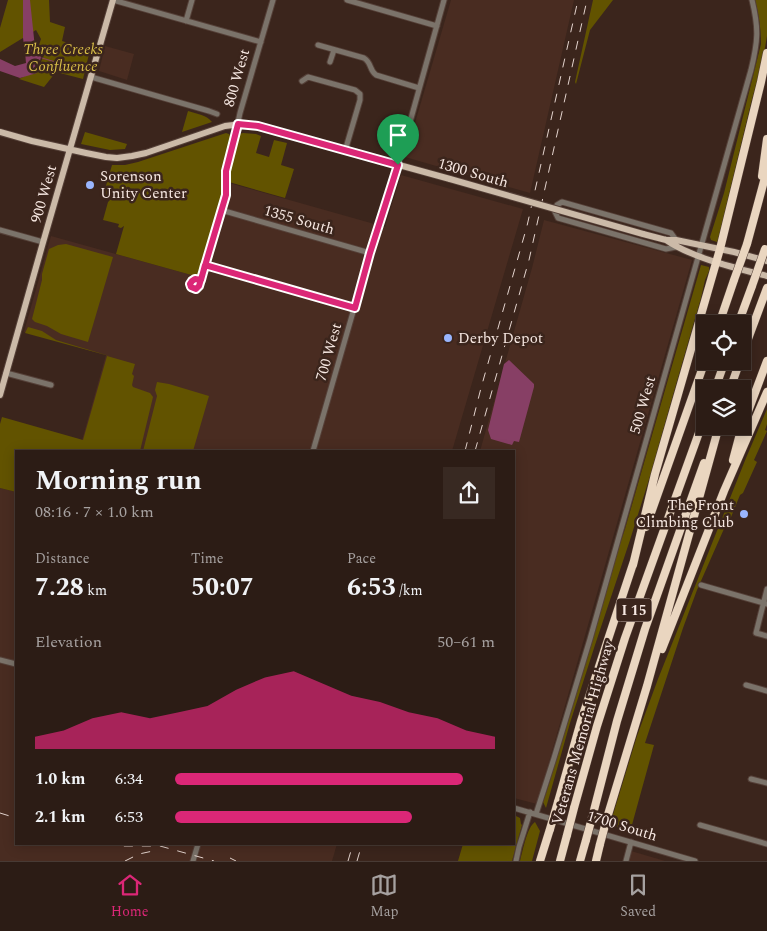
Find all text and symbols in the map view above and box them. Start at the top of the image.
park label: Three Creeks Confluence [23,38,104,78]
street label: 800 West [218,46,256,110]
pin [377,114,419,165]
icon: arrive [384,121,412,149]
street label: 1300 South [435,152,511,194]
street label: 900 West [25,162,63,226]
place label: Sorenson Unity Center [100,165,187,205]
marker: Sorenson Unity Center [84,179,96,191]
street label: 1355 South [261,199,337,241]
map controls [696,315,751,435]
button: locate [696,315,751,370]
street label: 700 West [310,320,348,384]
place label: Derby Depot [458,327,543,350]
marker: Derby Depot [442,332,454,344]
street label: 500 West [624,373,662,437]
button: layers [696,380,751,435]
text: Morning run [35,459,202,502]
button: share [443,467,495,519]
place label: The Front Climbing Club [635,494,734,534]
text: 08:16 · 7 × 1.0 km [35,500,154,524]
marker: The Front Climbing Club [738,508,750,520]
text: Distance [35,548,90,569]
text: Time [191,548,224,569]
text: Pace [347,548,376,569]
text: 7.28 [35,569,84,607]
text: 50:07 [191,569,254,607]
text: 6:53 [347,569,396,607]
text: km [84,580,107,601]
text: /km [396,580,423,601]
road number: I 15 [616,598,652,622]
text: Elevation [35,630,102,654]
text: 50–61 m [437,630,495,654]
street label: Veterans Memorial Highway [546,638,621,828]
text: 1.0 km [35,767,85,791]
text: 6:34 [115,767,143,791]
street label: 1700 South [584,804,660,848]
text: 2.1 km [35,805,85,829]
text: 6:53 [115,805,143,829]
tab: Home [111,871,149,922]
tab: Map [370,871,399,922]
tab: Saved [620,871,656,922]

